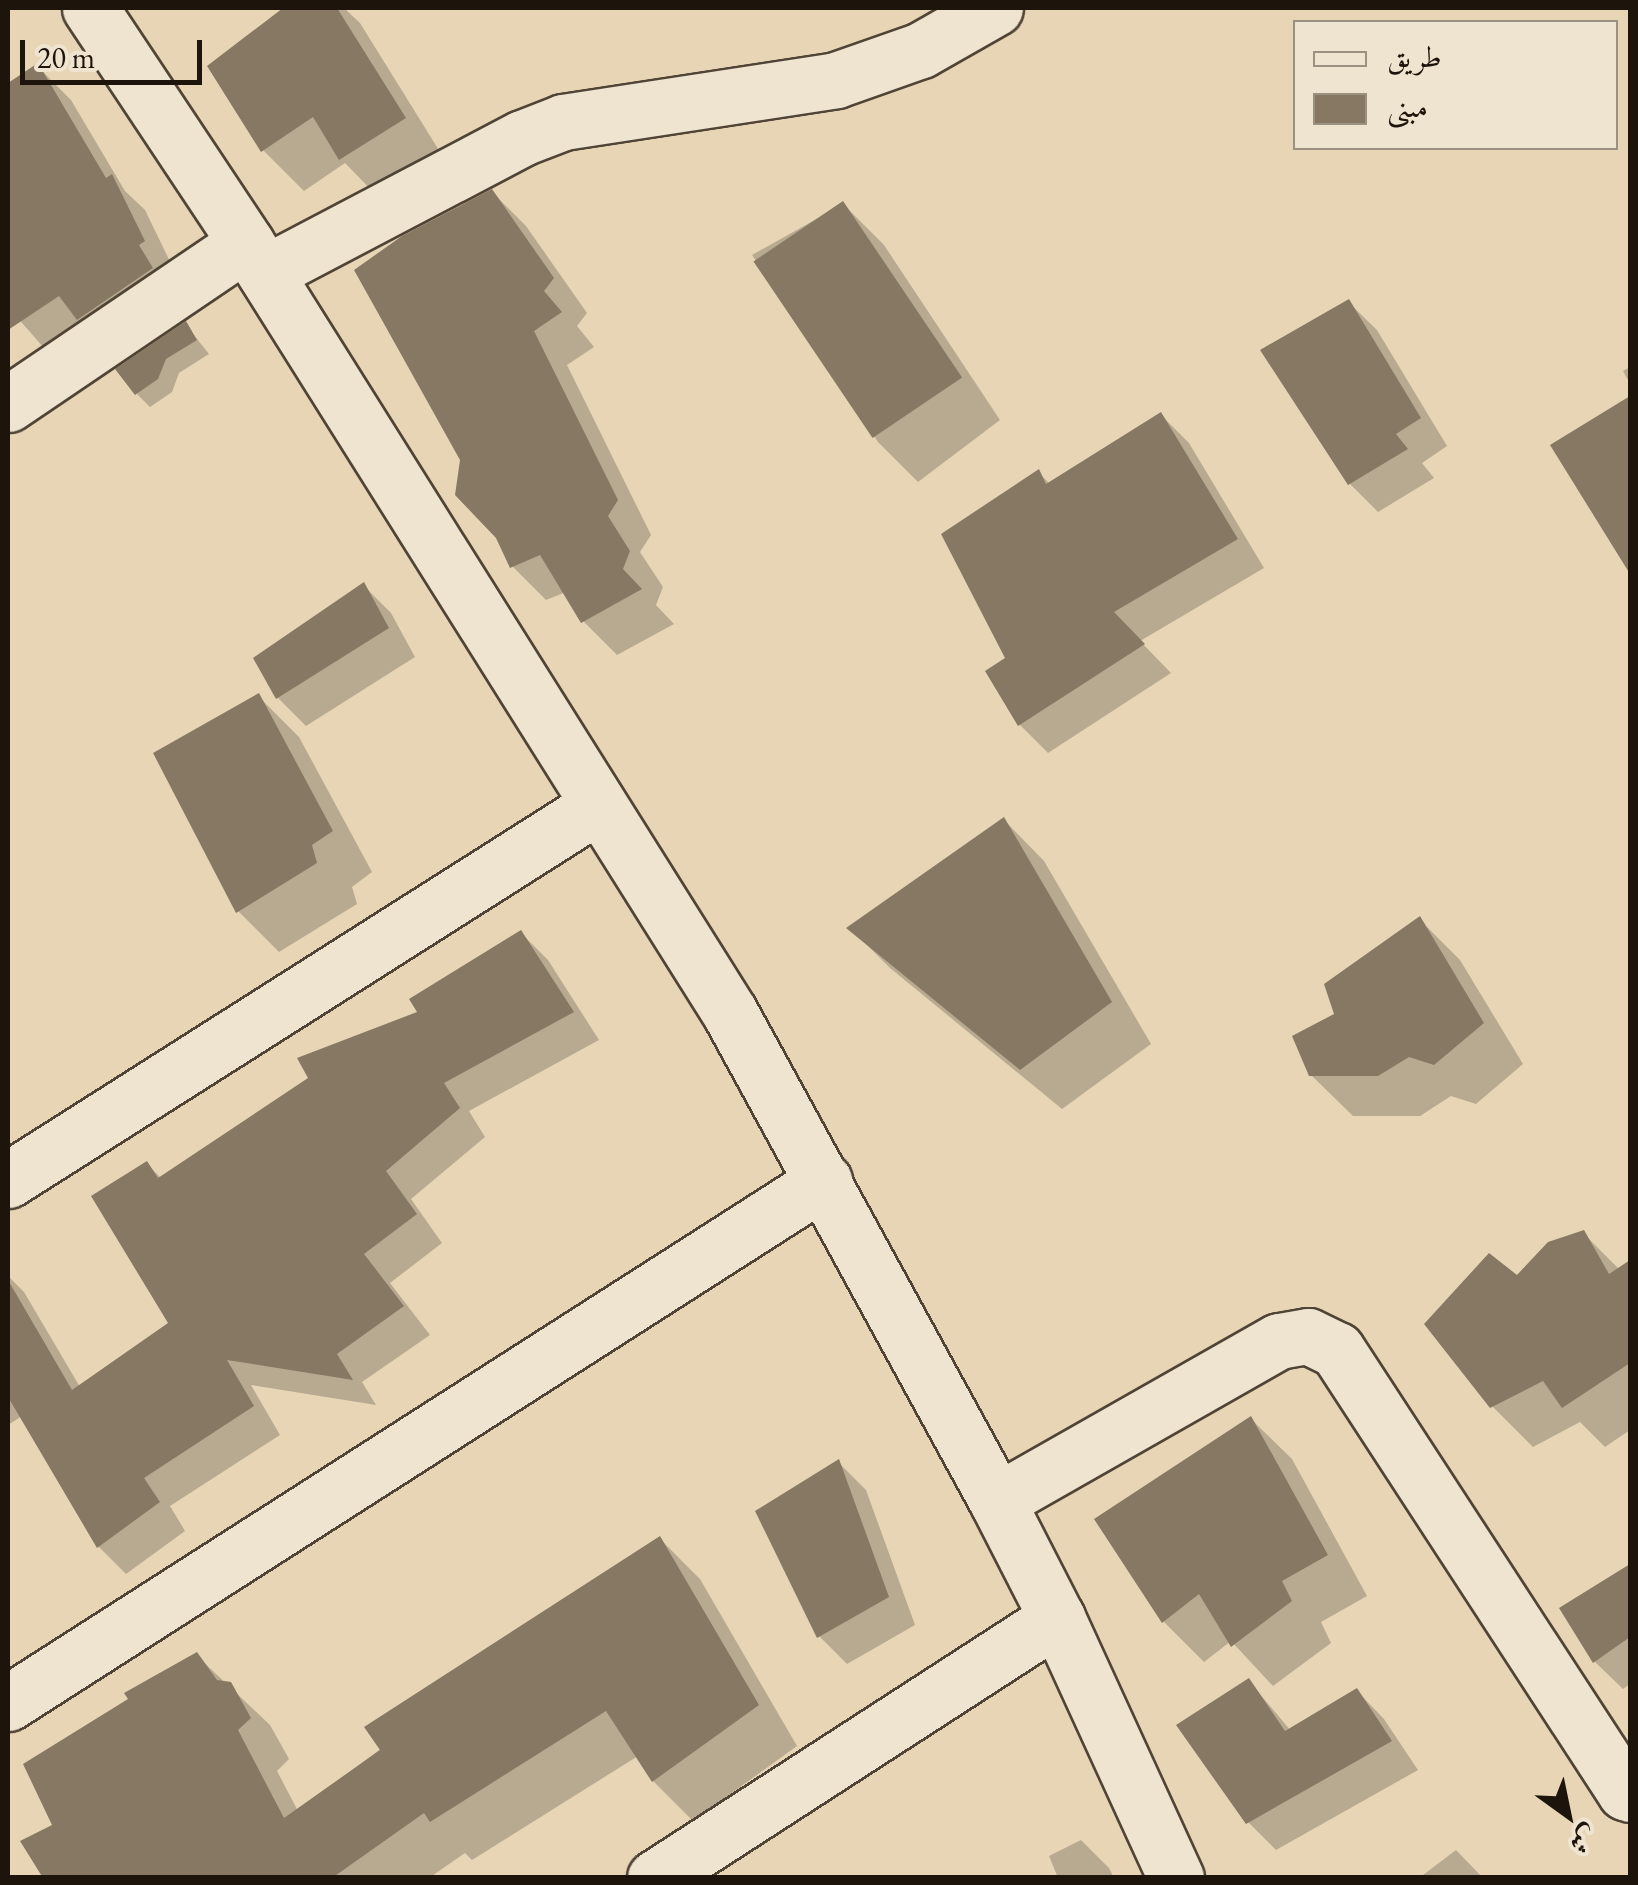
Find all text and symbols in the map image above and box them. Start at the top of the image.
scale bar [25,20,208,82]
legend [1293,20,1618,150]
text: طريق [1387,37,1442,76]
text: 20 m [37,38,95,77]
text: مبنى [1387,87,1428,126]
north arrow [1518,1765,1618,1865]
text: ش [1563,1817,1606,1863]

